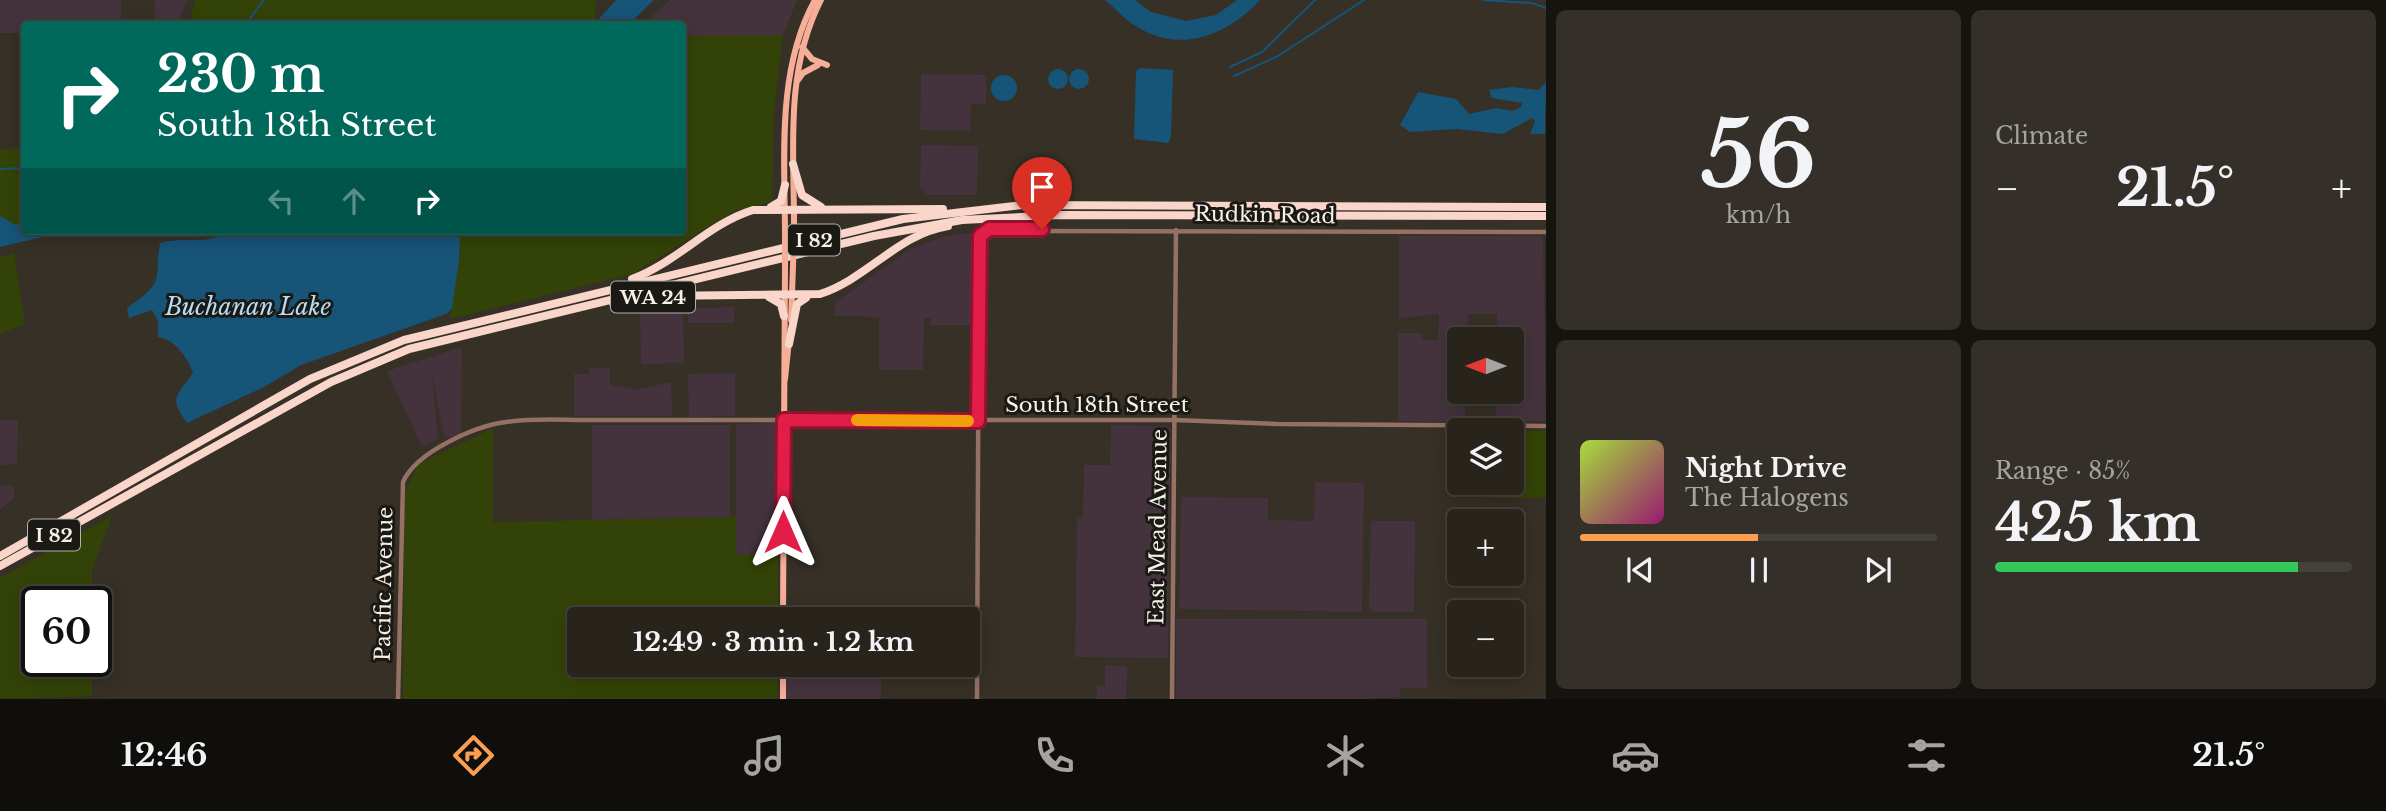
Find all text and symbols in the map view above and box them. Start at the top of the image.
text: 230 m [157,44,324,105]
icon: right [42,49,133,140]
text: 56 [1701,99,1816,212]
text: South 18th Street [157,105,437,145]
text: Climate [1995,122,2088,150]
text: 21.5° [2116,156,2234,220]
pin [1012,157,1072,229]
text: − [1995,165,2019,212]
text: + [2331,165,2352,212]
icon: arrive [1023,168,1061,206]
icon: left [262,182,300,220]
icon: ahead [335,182,373,220]
icon: right [408,182,446,220]
street label: Rudkin Road [1194,201,1336,229]
text: km/h [1726,201,1791,229]
road number: I 82 [788,224,840,256]
road number: WA 24 [611,282,695,312]
water label: Buchanan Lake [164,293,331,321]
north arrow [1447,327,1524,404]
map controls [1447,327,1524,677]
street label: South 18th Street [1005,392,1189,418]
button: layers [1447,418,1524,495]
street label: East Mead Avenue [1143,429,1173,625]
text: Night Drive [1685,452,1847,484]
text: Range · 85% [1995,457,2131,485]
text: The Halogens [1685,484,1849,512]
text: 425 km [1995,491,2200,555]
position arrow [746,495,820,569]
street label: Pacific Avenue [370,507,398,661]
button: + [1447,509,1524,586]
road number: I 82 [28,520,80,550]
icon: previous [1621,551,1659,589]
icon: pause [1740,551,1778,589]
icon: next [1859,551,1897,589]
speed limit sign: 60 [21,586,112,677]
button: − [1447,600,1524,677]
text: 12:49 · 3 min · 1.2 km [633,626,914,658]
icon: directions [449,731,498,780]
icon: music [740,731,789,780]
icon: phone [1030,731,1079,780]
icon: climate [1321,731,1370,780]
icon: car [1611,731,1660,780]
icon: filters [1902,731,1951,780]
text: 12:46 [121,735,207,775]
text: 21.5° [2192,735,2265,775]

